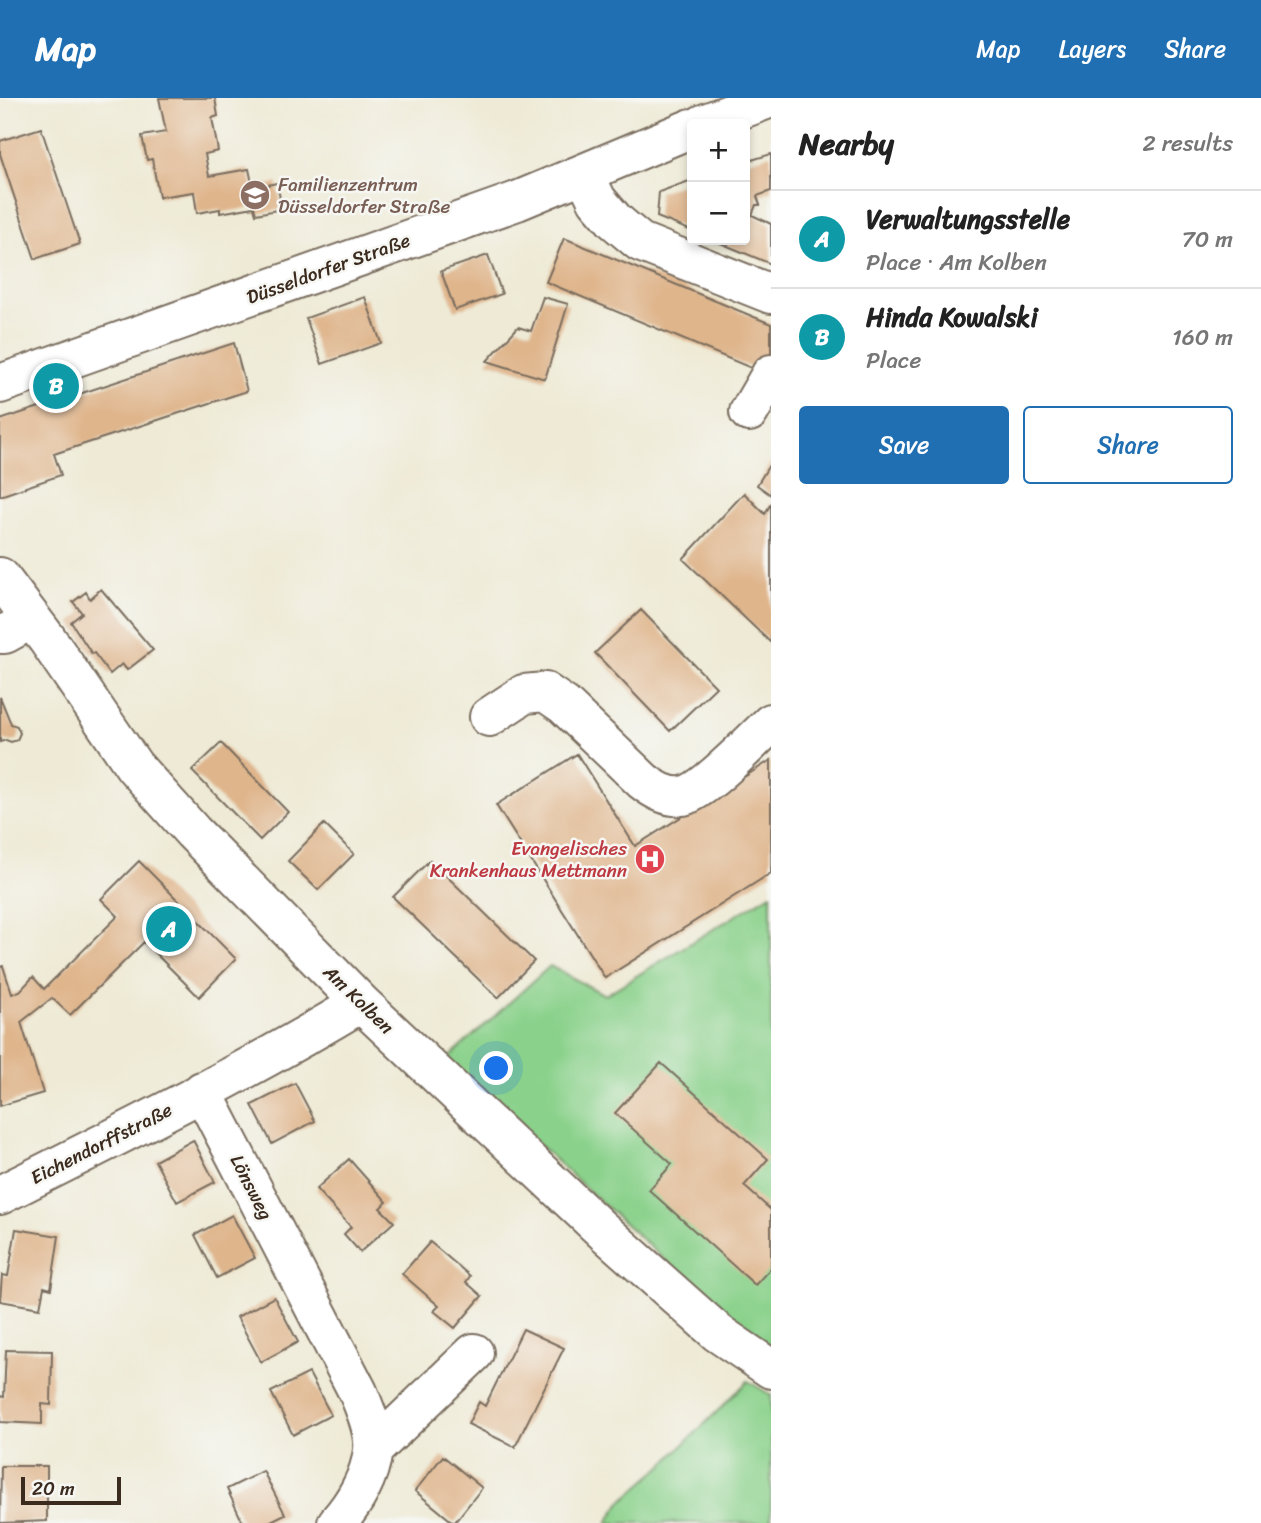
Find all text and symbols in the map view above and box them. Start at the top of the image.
text: Map [35,20,96,78]
text: Map [976,28,1021,70]
text: Layers [1059,28,1126,70]
text: Share [1164,28,1226,70]
text: Nearby [799,117,894,171]
map controls [687,119,750,245]
button: + [687,119,750,182]
text: 2 results [1142,123,1233,164]
place label: Familienzentrum Düsseldorfer Straße [278,168,450,223]
school or university icon: Familienzentrum Düsseldorfer Straße [238,178,272,212]
button: − [687,182,750,245]
text: Verwaltungsstelle [866,196,1070,242]
text: A [814,219,830,260]
text: 70 m [1182,219,1233,260]
street label: Düsseldorfer Straße [242,223,415,313]
text: Place · Am Kolben [866,242,1047,283]
text: Hinda Kowalski [866,294,1038,340]
text: B [815,317,829,358]
text: 160 m [1172,317,1233,358]
text: Place [866,340,921,381]
pin: B [33,360,79,412]
button: Save [799,406,1009,484]
button: Share [1023,406,1233,484]
place label: Evangelisches Krankenhaus Mettmann [430,832,627,887]
hospital icon: Evangelisches Krankenhaus Mettmann [633,842,667,876]
pin: A [146,903,192,955]
street label: Am Kolben [315,956,402,1042]
your location [479,1051,513,1085]
street label: Eichendorffstraße [24,1093,178,1193]
street label: Lönsweg [221,1149,282,1226]
text: 20 m [32,1472,75,1505]
scale bar [21,1474,121,1506]

